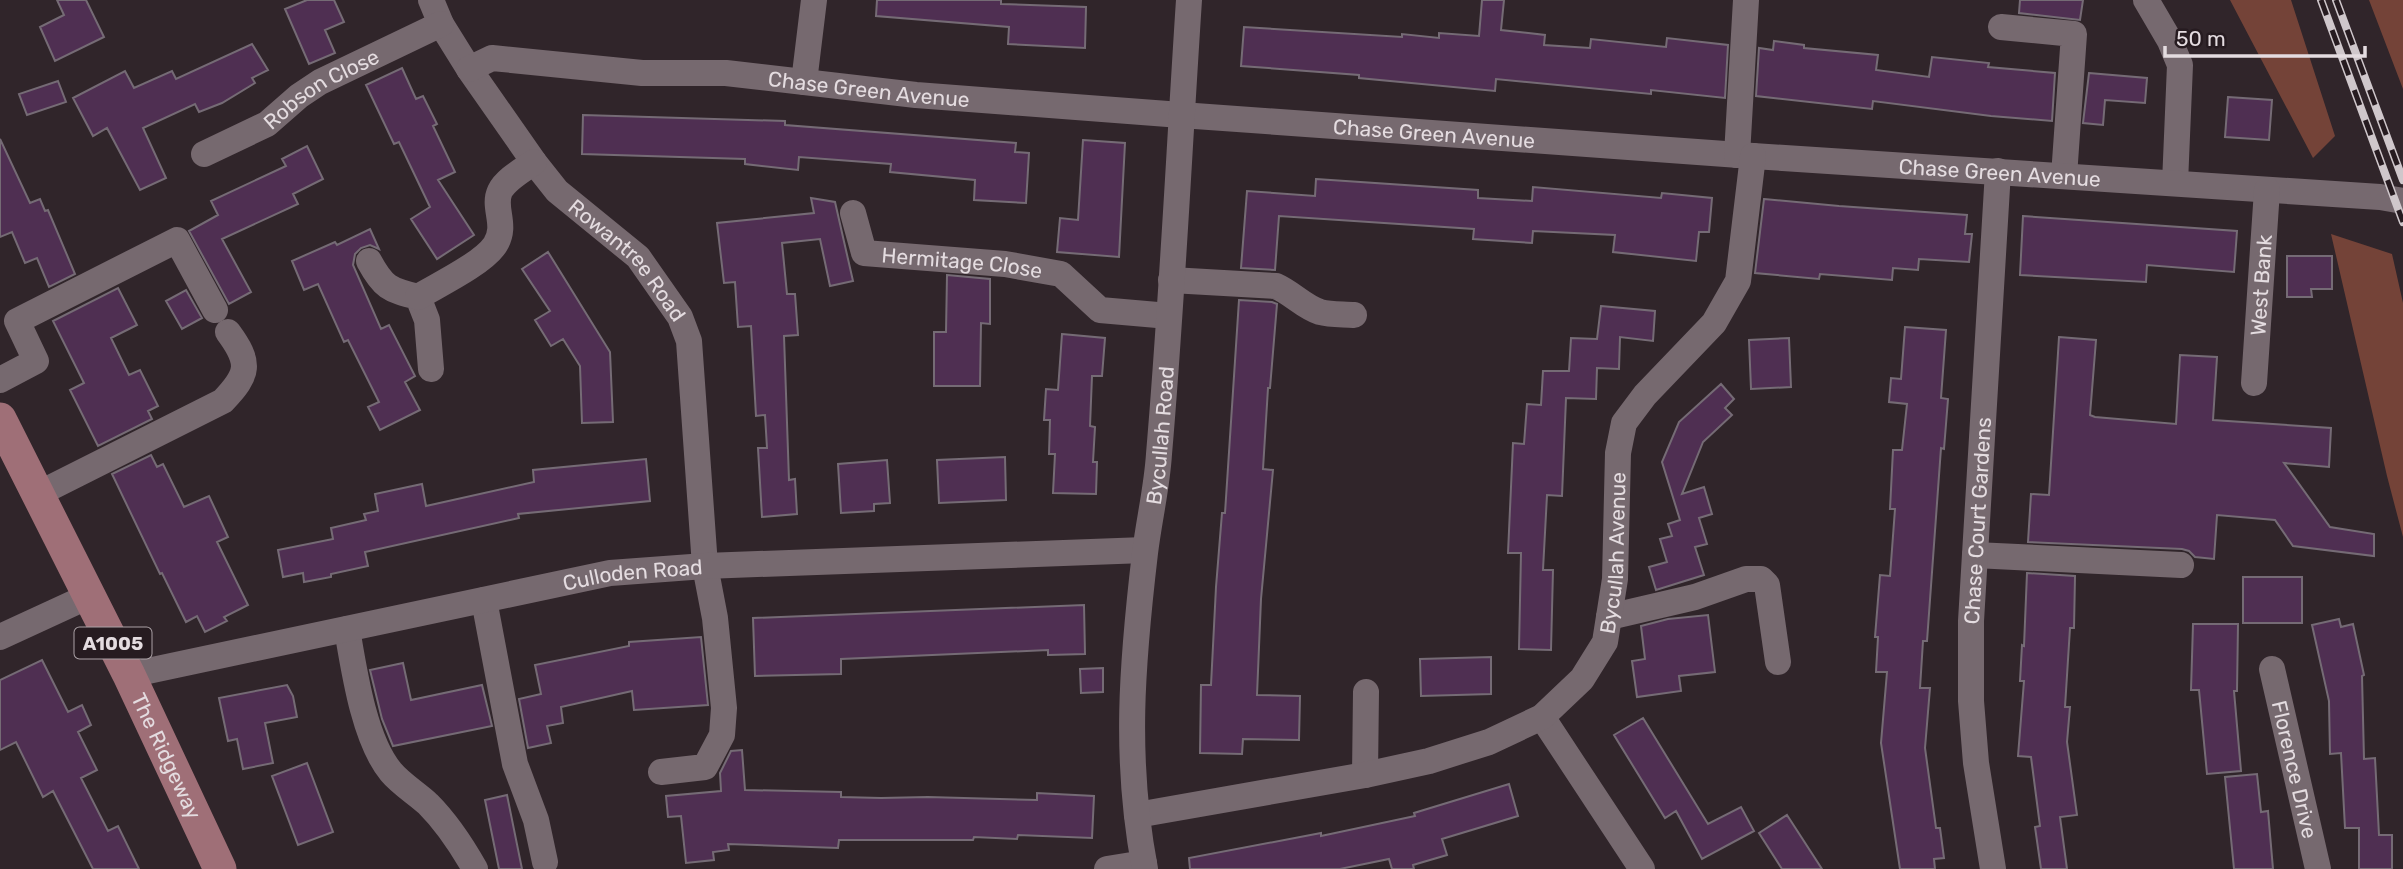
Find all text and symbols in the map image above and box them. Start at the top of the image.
scale bar [2165,14,2364,58]
text: 50 m [2176,26,2226,51]
street label: Robson Close [258,43,383,134]
street label: Chase Green Avenue [767,65,971,112]
street label: Chase Green Avenue [1332,113,1536,153]
street label: Chase Green Avenue [1898,153,2102,191]
street label: Rowantree Road [564,193,691,326]
street label: West Bank [2245,234,2276,337]
street label: Hermitage Close [881,242,1044,283]
street label: Bycullah Road [1140,365,1178,506]
street label: Chase Court Gardens [1958,416,1996,625]
street label: Bycullah Avenue [1594,472,1630,635]
street label: Culloden Road [560,554,703,595]
road number: A1005 [74,628,152,658]
street label: The Ridgeway [127,689,207,823]
street label: Florence Drive [2267,698,2323,841]

